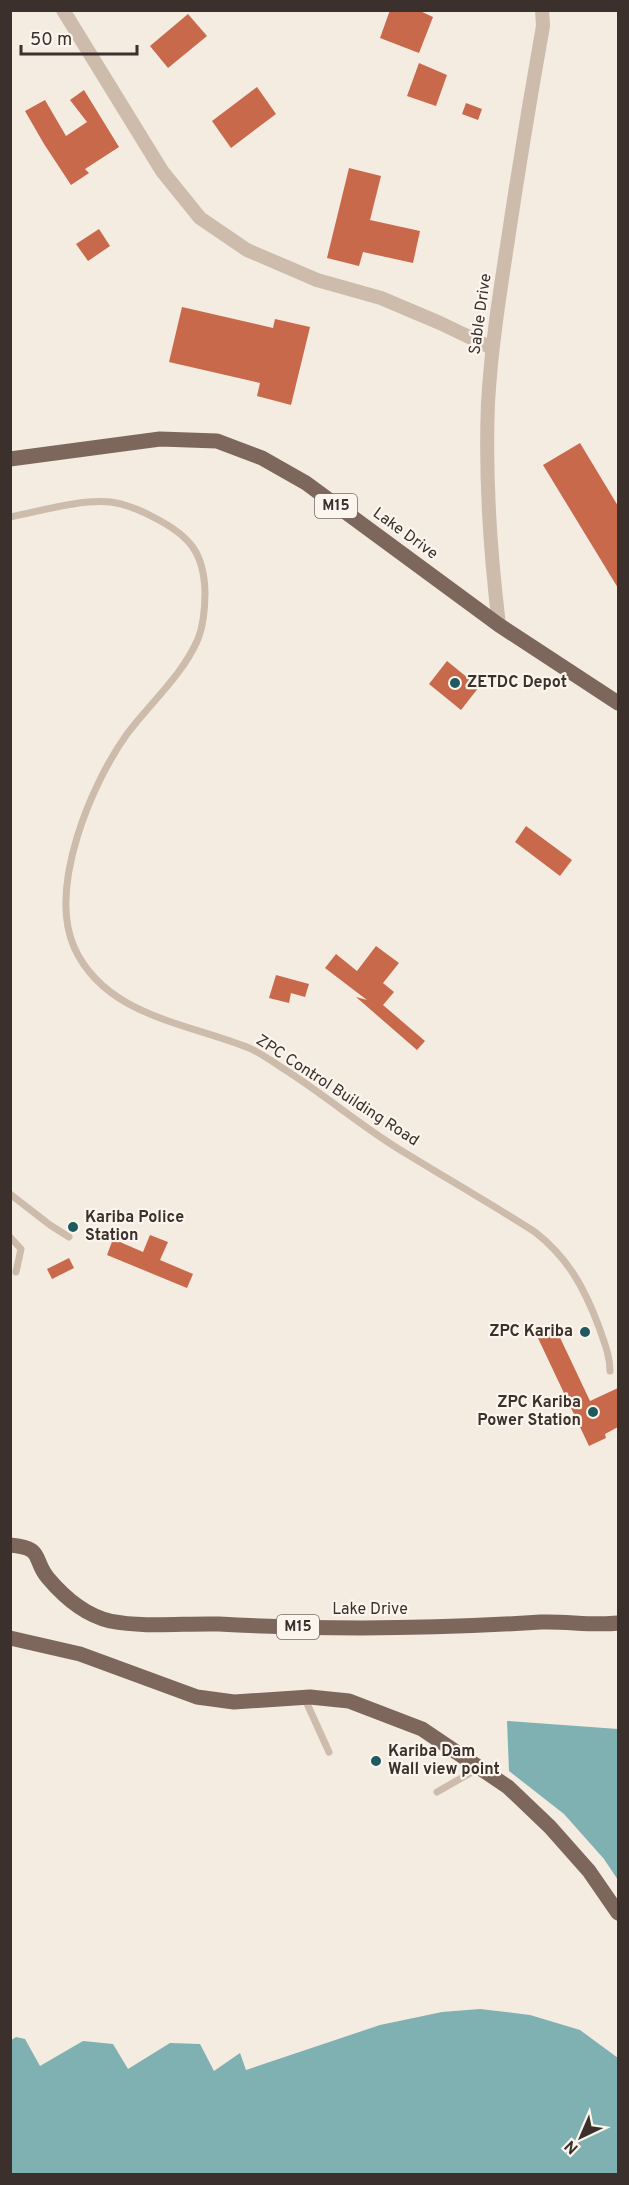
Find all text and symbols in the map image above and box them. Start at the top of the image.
scale bar [21,18,136,56]
text: 50 m [30,29,72,52]
street label: Sable Drive [465,272,497,356]
road number: M15 [315,494,357,518]
street label: Lake Drive [369,504,441,564]
place label: ZETDC Depot [467,673,567,693]
marker: ZETDC Depot [448,676,462,690]
street label: ZPC Control Building Road [252,1031,422,1151]
place label: Kariba Police Station [85,1208,184,1246]
marker: Kariba Police Station [66,1220,80,1234]
place label: ZPC Kariba [489,1322,573,1342]
marker: ZPC Kariba [578,1325,592,1339]
place label: ZPC Kariba Power Station [477,1393,581,1431]
marker: ZPC Kariba Power Station [586,1405,600,1419]
street label: Lake Drive [332,1600,408,1620]
road number: M15 [277,1615,319,1639]
place label: Kariba Dam Wall view point [388,1742,500,1780]
marker: Kariba Dam Wall view point [369,1754,383,1768]
north arrow [551,2107,611,2167]
text: N [561,2135,583,2158]

